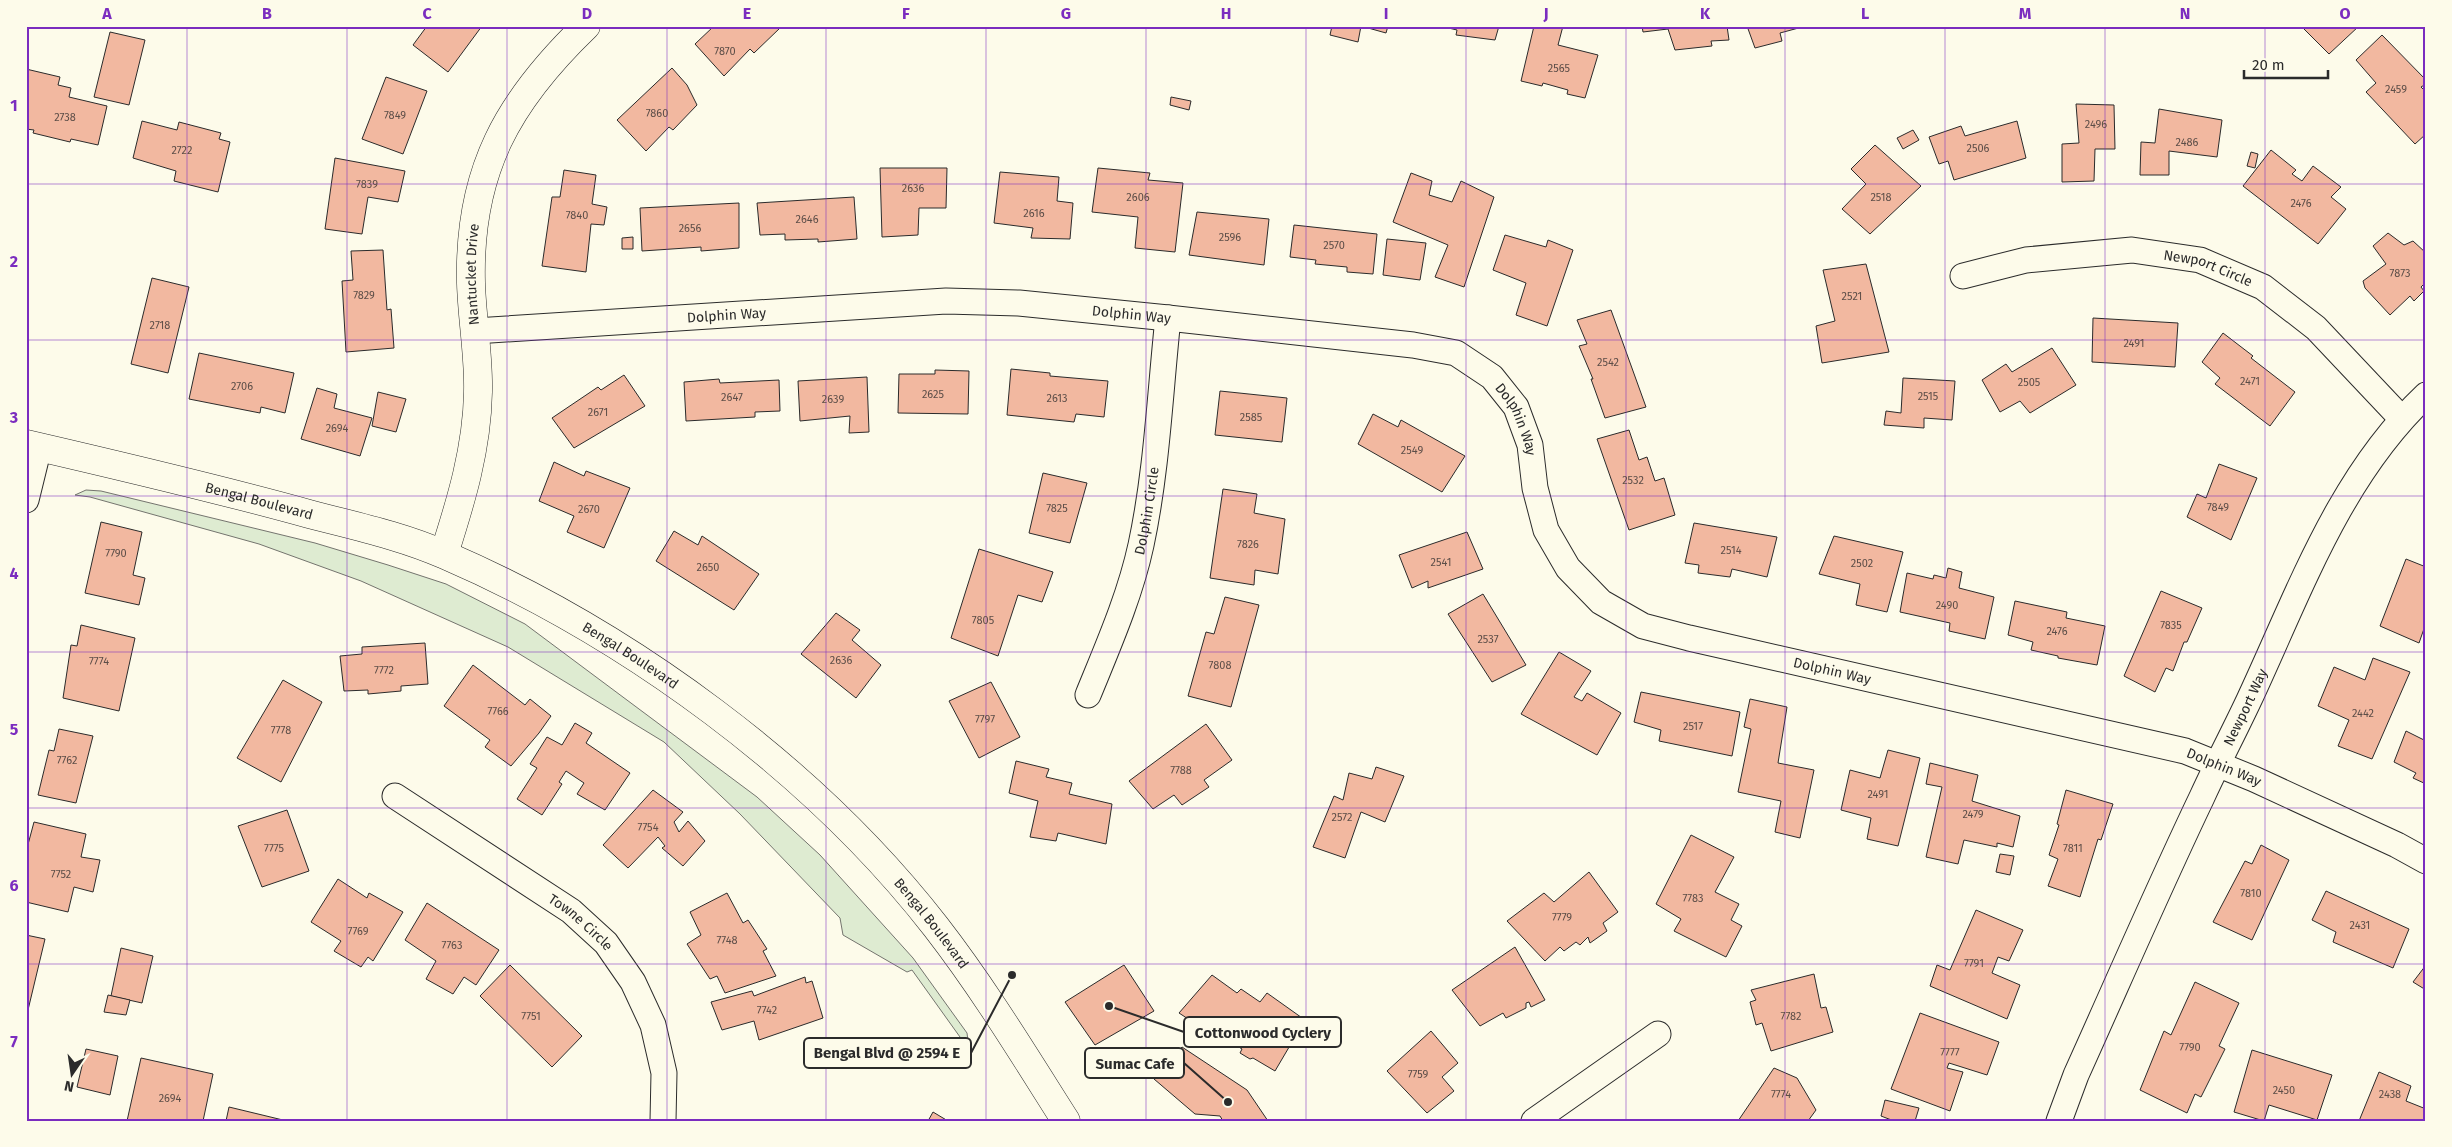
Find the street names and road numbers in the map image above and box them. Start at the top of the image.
street label: Nantucket Drive [462,223,483,326]
street label: Newport Circle [2162,246,2255,290]
street label: Dolphin Way [1091,302,1172,327]
street label: Dolphin Way [686,304,767,326]
street label: Dolphin Way [1492,380,1540,456]
street label: Dolphin Circle [1131,466,1162,556]
street label: Bengal Boulevard [203,479,315,523]
street label: Bengal Boulevard [579,618,682,692]
street label: Dolphin Way [1792,654,1873,688]
street label: Newport Way [2220,666,2271,748]
street label: Dolphin Way [2184,744,2264,790]
street label: Bengal Boulevard [891,874,972,972]
street label: Towne Circle [545,890,617,954]

